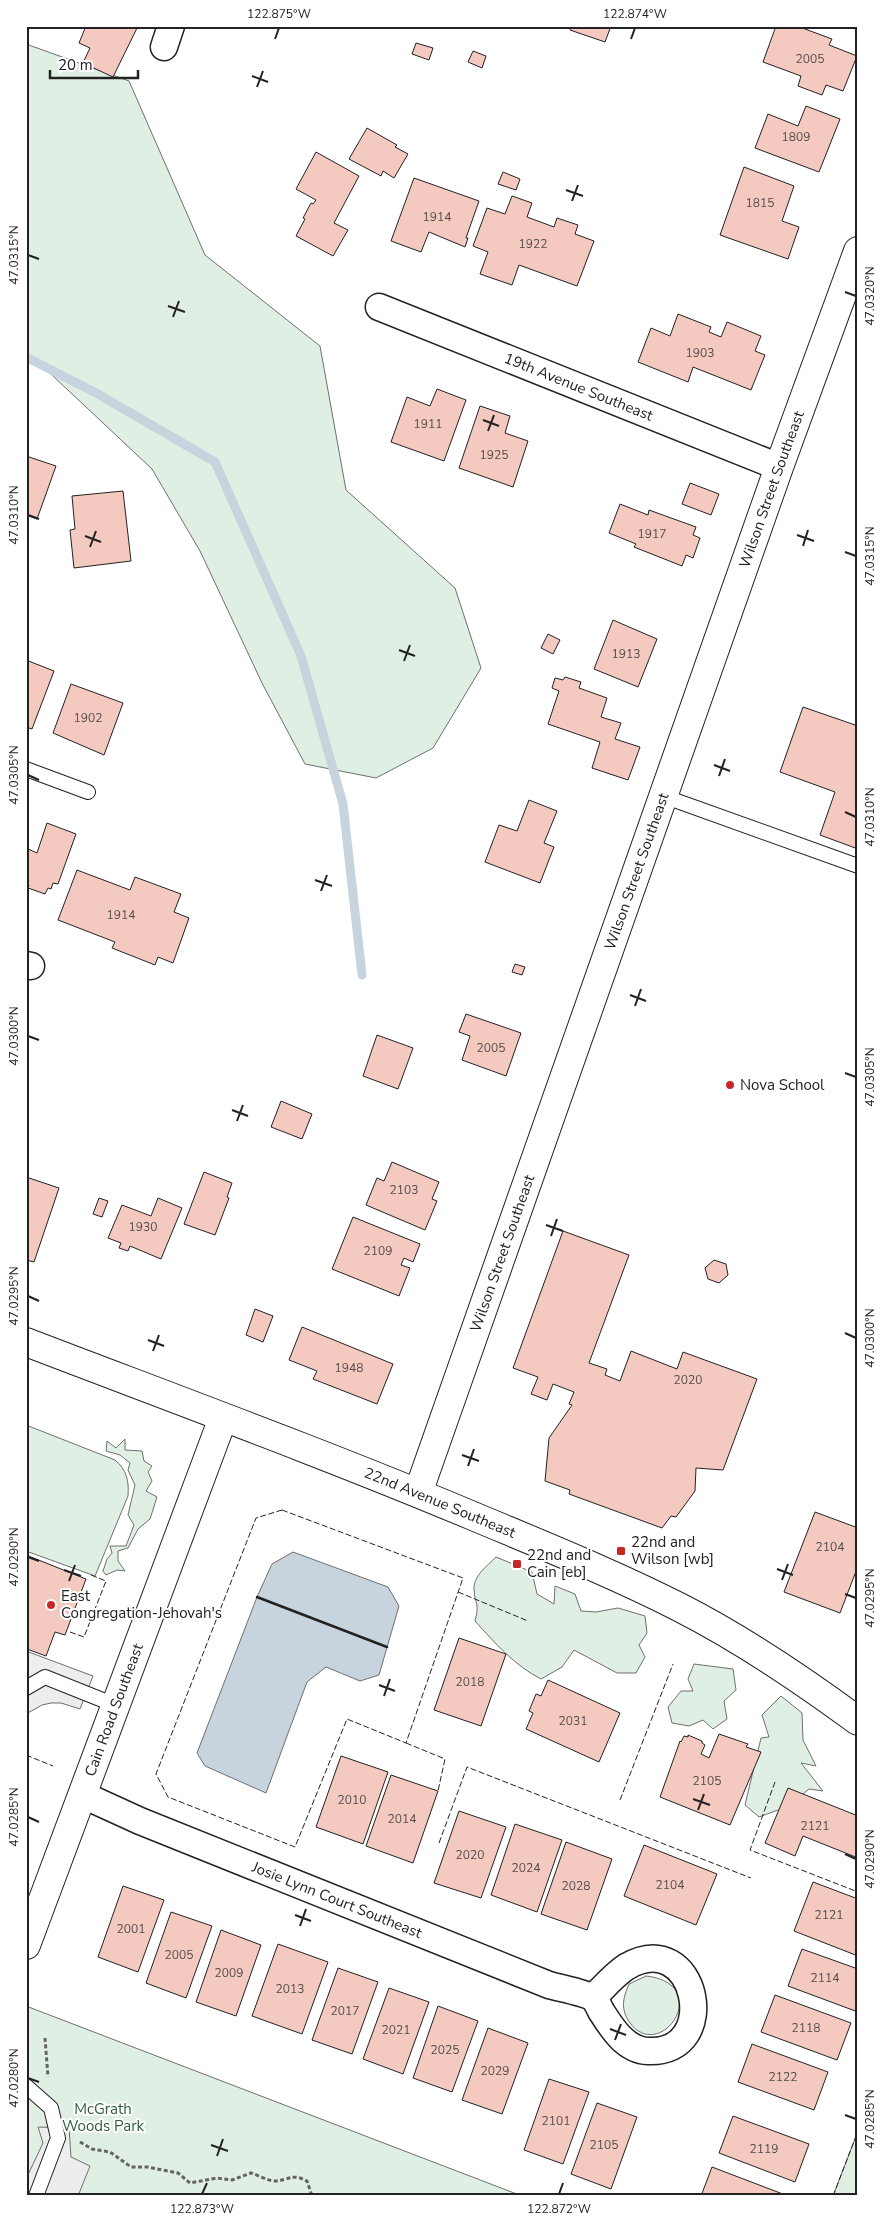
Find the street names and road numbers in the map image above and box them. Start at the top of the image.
street label: 19th Avenue Southeast [501,348,657,426]
street label: Wilson Street Southeast [734,407,809,571]
street label: Wilson Street Southeast [600,789,674,953]
street label: Wilson Street Southeast [465,1171,539,1335]
street label: 22nd Avenue Southeast [361,1463,519,1543]
street label: Cain Road Southeast [80,1640,148,1779]
street label: Josie Lynn Court Southeast [248,1857,426,1943]

